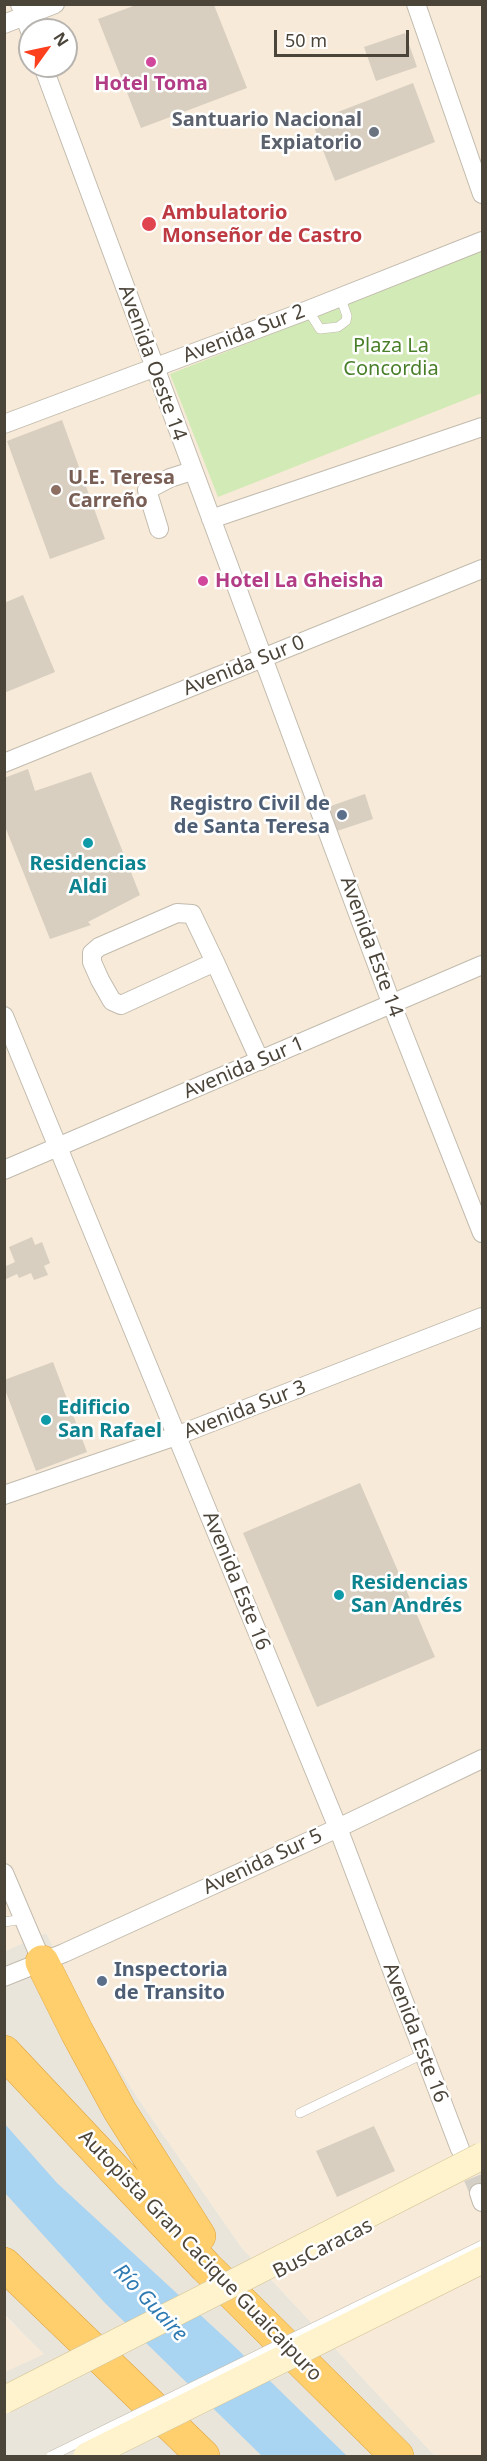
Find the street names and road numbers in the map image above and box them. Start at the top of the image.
street label: Avenida Oeste 14 [113,282,191,444]
street label: Avenida Sur 2 [180,300,308,368]
street label: Avenida Sur 0 [180,631,308,701]
street label: Avenida Este 14 [334,873,408,1021]
street label: Avenida Sur 1 [180,1032,308,1104]
street label: Avenida Sur 3 [181,1376,309,1444]
street label: Avenida Este 16 [197,1508,275,1654]
street label: Avenida Sur 5 [200,1824,326,1900]
street label: Avenida Este 16 [377,1960,453,2106]
street label: Autopista Gran Cacique Guaicaipuro [73,2125,327,2387]
street label: BusCaracas [269,2214,377,2284]

